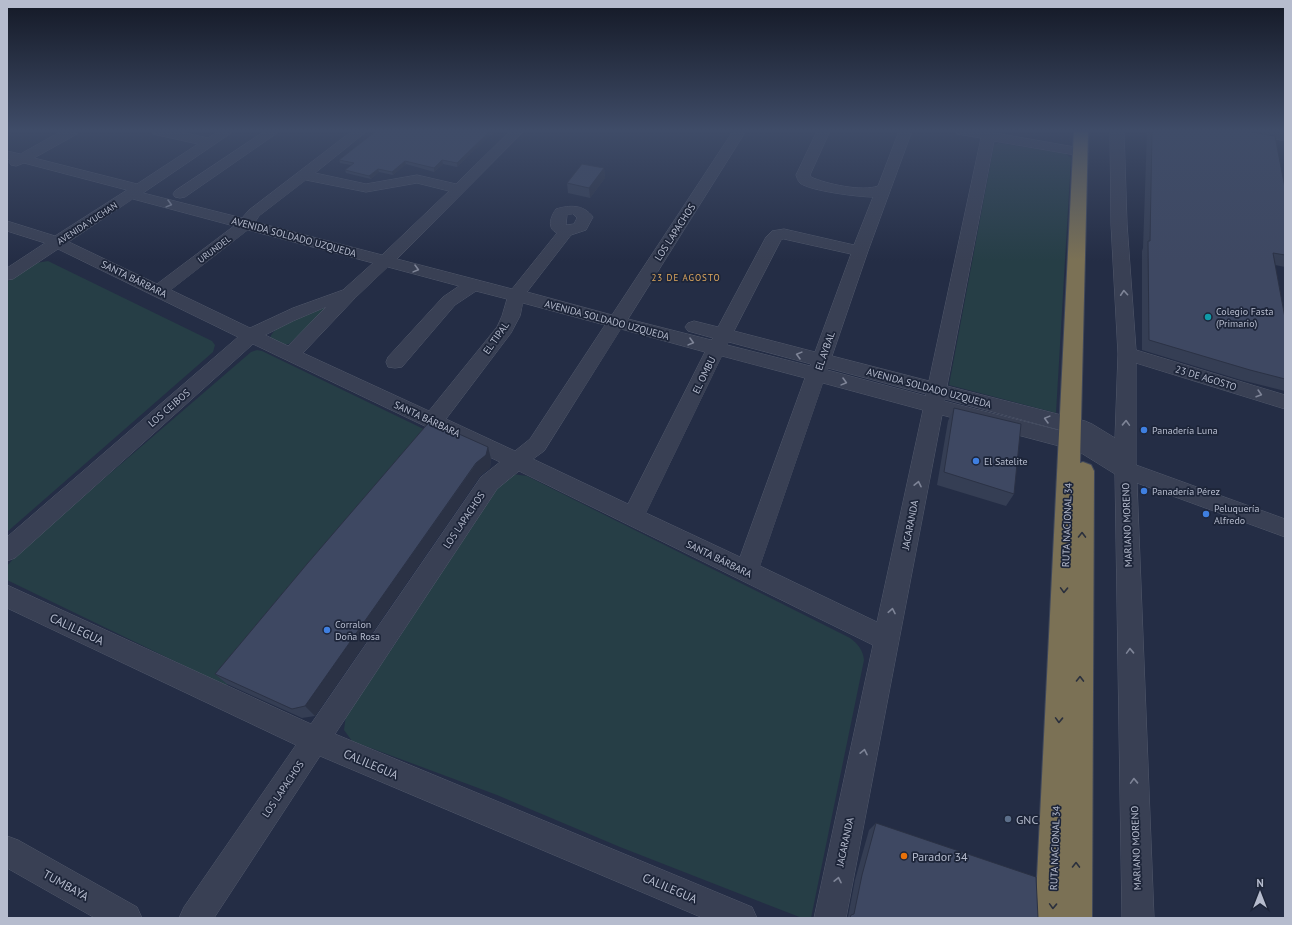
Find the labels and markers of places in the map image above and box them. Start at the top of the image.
place label: Colegio Fasta (Primario) [1216,305,1273,330]
marker: Colegio Fasta (Primario) [1203,312,1213,322]
place label: Panadería Luna [1152,424,1218,437]
marker: Panadería Luna [1139,425,1149,435]
place label: El Satelite [984,455,1028,468]
marker: El Satelite [971,456,981,466]
place label: Panadería Pérez [1152,485,1220,498]
marker: Panadería Pérez [1139,486,1149,496]
place label: Peluquería Alfredo [1214,502,1260,527]
marker: Peluquería Alfredo [1201,509,1211,519]
place label: Corralon Doña Rosa [335,618,380,643]
marker: Corralon Doña Rosa [322,625,332,635]
place label: GNC [1016,812,1038,827]
marker: GNC [1003,814,1013,824]
place label: Parador 34 [912,849,968,864]
marker: Parador 34 [899,851,909,861]

